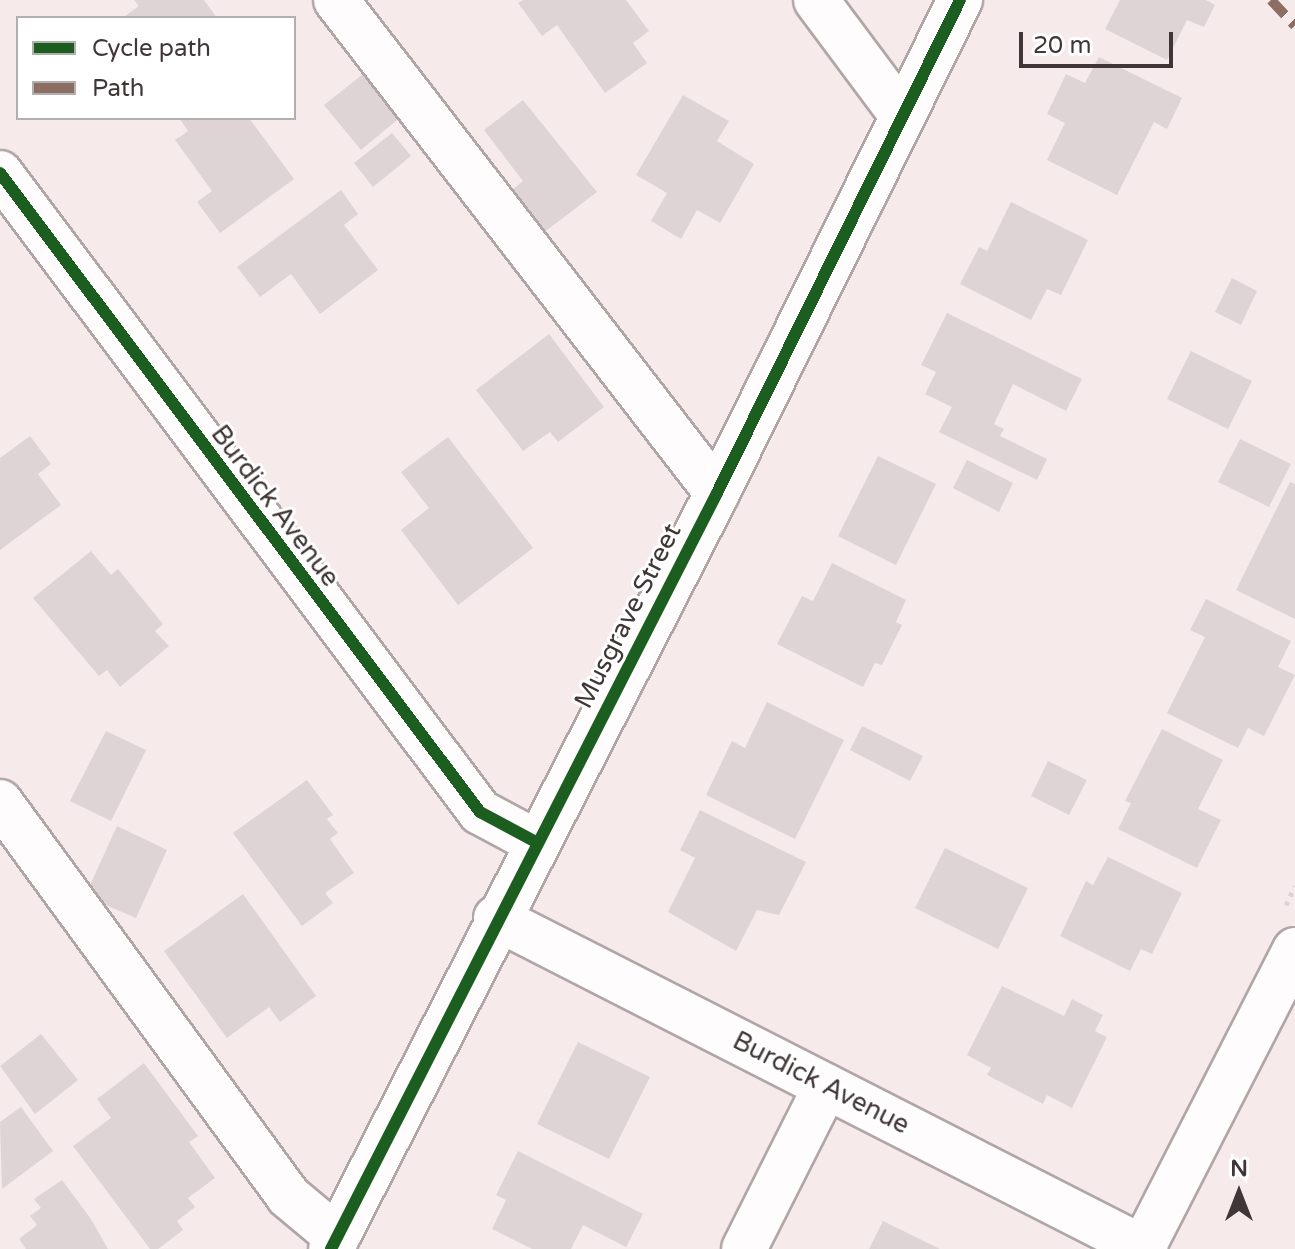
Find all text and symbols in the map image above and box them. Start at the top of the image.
legend [16,16,296,120]
scale bar [1023,16,1177,66]
text: 20 m [1033,31,1091,60]
text: Cycle path [92,34,211,63]
text: Path [92,74,145,103]
street label: Burdick Avenue [204,419,346,593]
street label: Musgrave Street [568,518,688,714]
street label: Burdick Avenue [728,1025,914,1141]
north arrow [1199,1153,1279,1233]
text: N [1230,1156,1248,1182]

